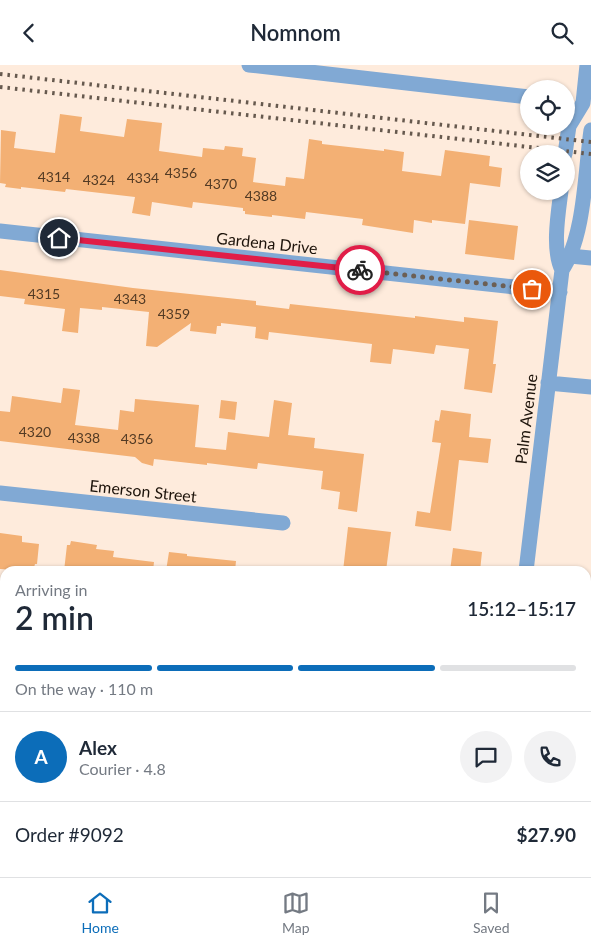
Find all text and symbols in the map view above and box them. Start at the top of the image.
icon: back [15,19,43,47]
text: Nomnom [250,19,341,46]
icon: search [548,19,576,47]
map controls [520,80,575,200]
button: locate [520,80,575,135]
button: layers [520,145,575,200]
house number: 4356 [165,164,197,181]
house number: 4314 [38,168,70,185]
house number: 4334 [127,169,159,186]
house number: 4324 [83,171,115,188]
house number: 4370 [205,175,237,192]
house number: 4388 [245,187,277,204]
pin [38,217,80,259]
icon: home [45,224,73,252]
street label: Gardena Drive [216,228,319,257]
courier [335,245,385,295]
icon: bike [346,256,374,284]
pin [511,268,553,310]
icon: bag [518,275,546,303]
house number: 4315 [28,285,60,302]
house number: 4343 [114,290,146,307]
house number: 4359 [158,305,190,322]
street label: Palm Avenue [511,373,540,465]
house number: 4320 [19,423,51,440]
house number: 4338 [68,429,100,446]
house number: 4356 [121,430,153,447]
street label: Emerson Street [89,475,198,506]
text: Arriving in [15,580,88,599]
text: 15:12–15:17 [467,597,576,620]
text: 2 min [15,598,94,637]
text: On the way · 110 m [15,679,153,698]
button: chat [460,731,512,783]
button: phone [524,731,576,783]
text: Alex [79,736,117,759]
text: A [34,745,48,768]
text: Courier · 4.8 [79,759,166,778]
text: Order #9092 [15,823,124,846]
text: $27.90 [516,823,576,846]
tab: Home [82,889,119,936]
tab: Map [282,889,310,936]
tab: Saved [473,889,509,936]

